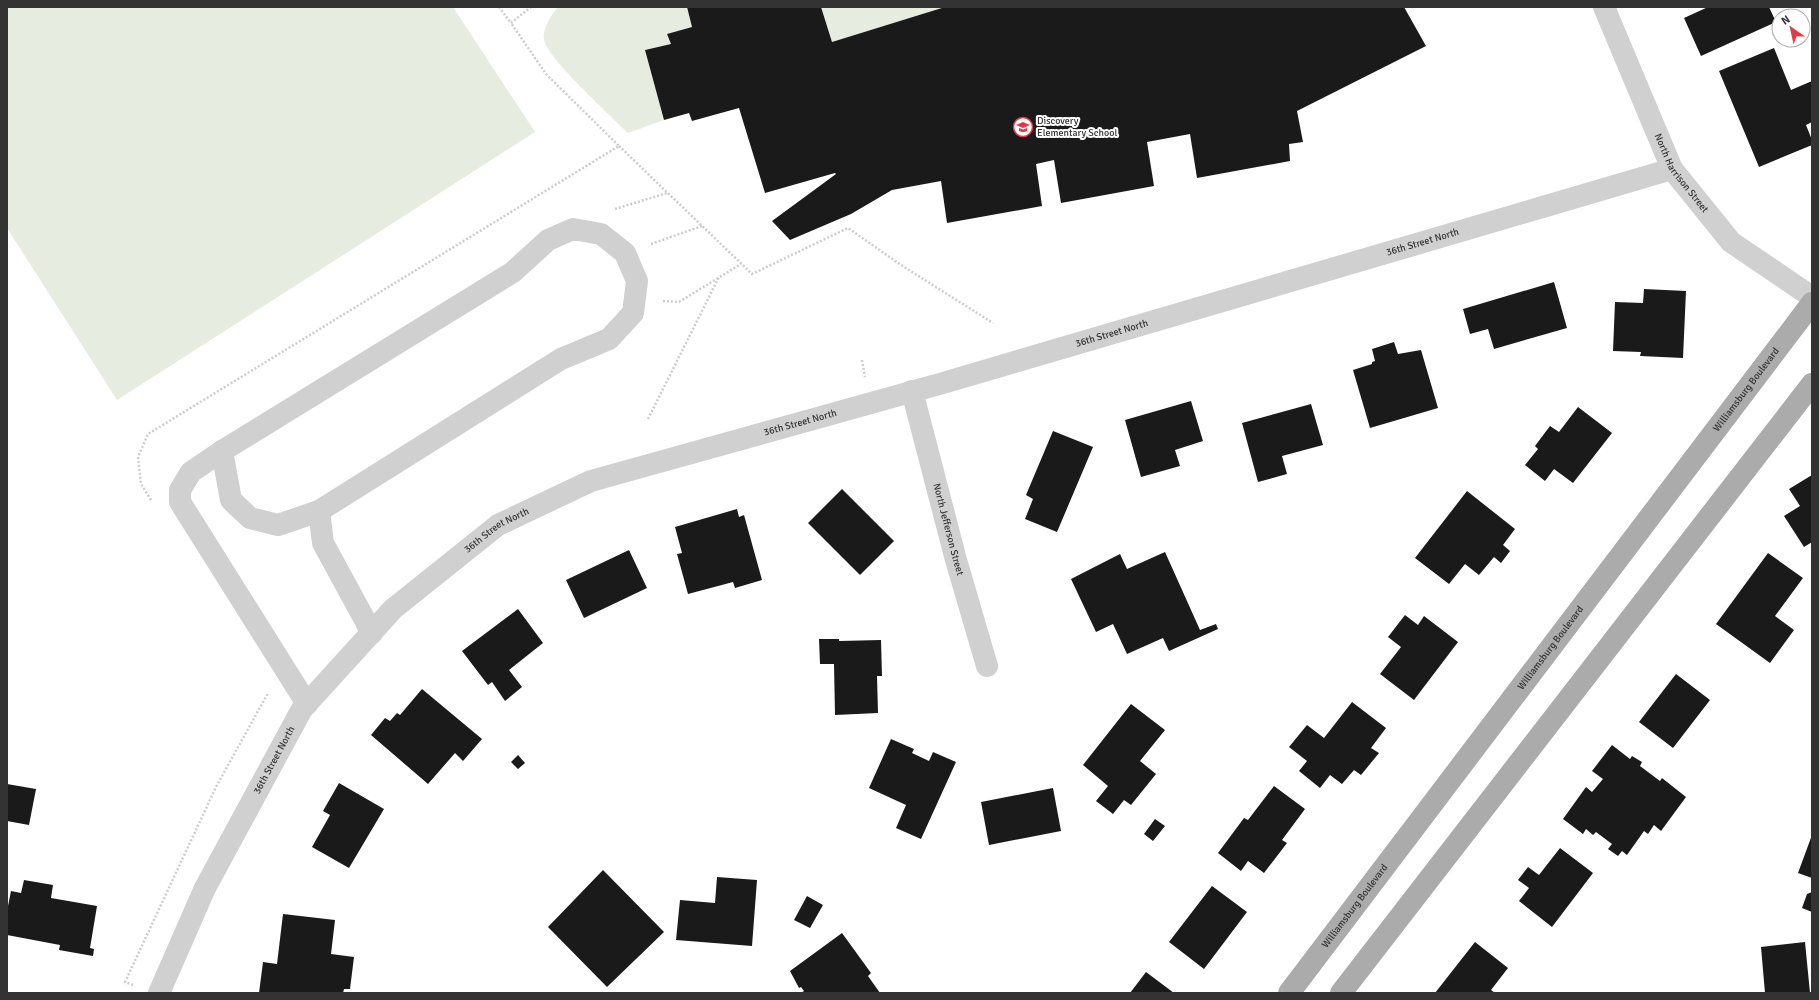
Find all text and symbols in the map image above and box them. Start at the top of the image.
north arrow [1771,8,1811,48]
text: N [1779,13,1792,28]
place label: Discovery Elementary School [1037,115,1117,139]
school or university icon: Discovery Elementary School [1012,116,1034,138]
street label: North Harrison Street [1652,132,1711,216]
street label: 36th Street North [1385,226,1460,259]
street label: 36th Street North [1074,317,1149,350]
street label: Williamsburg Boulevard [1711,345,1782,434]
street label: 36th Street North [762,407,838,439]
street label: North Jefferson Street [930,482,966,577]
street label: 36th Street North [462,505,531,556]
street label: Williamsburg Boulevard [1515,604,1586,692]
street label: 36th Street North [251,724,297,796]
street label: Williamsburg Boulevard [1319,862,1390,950]

